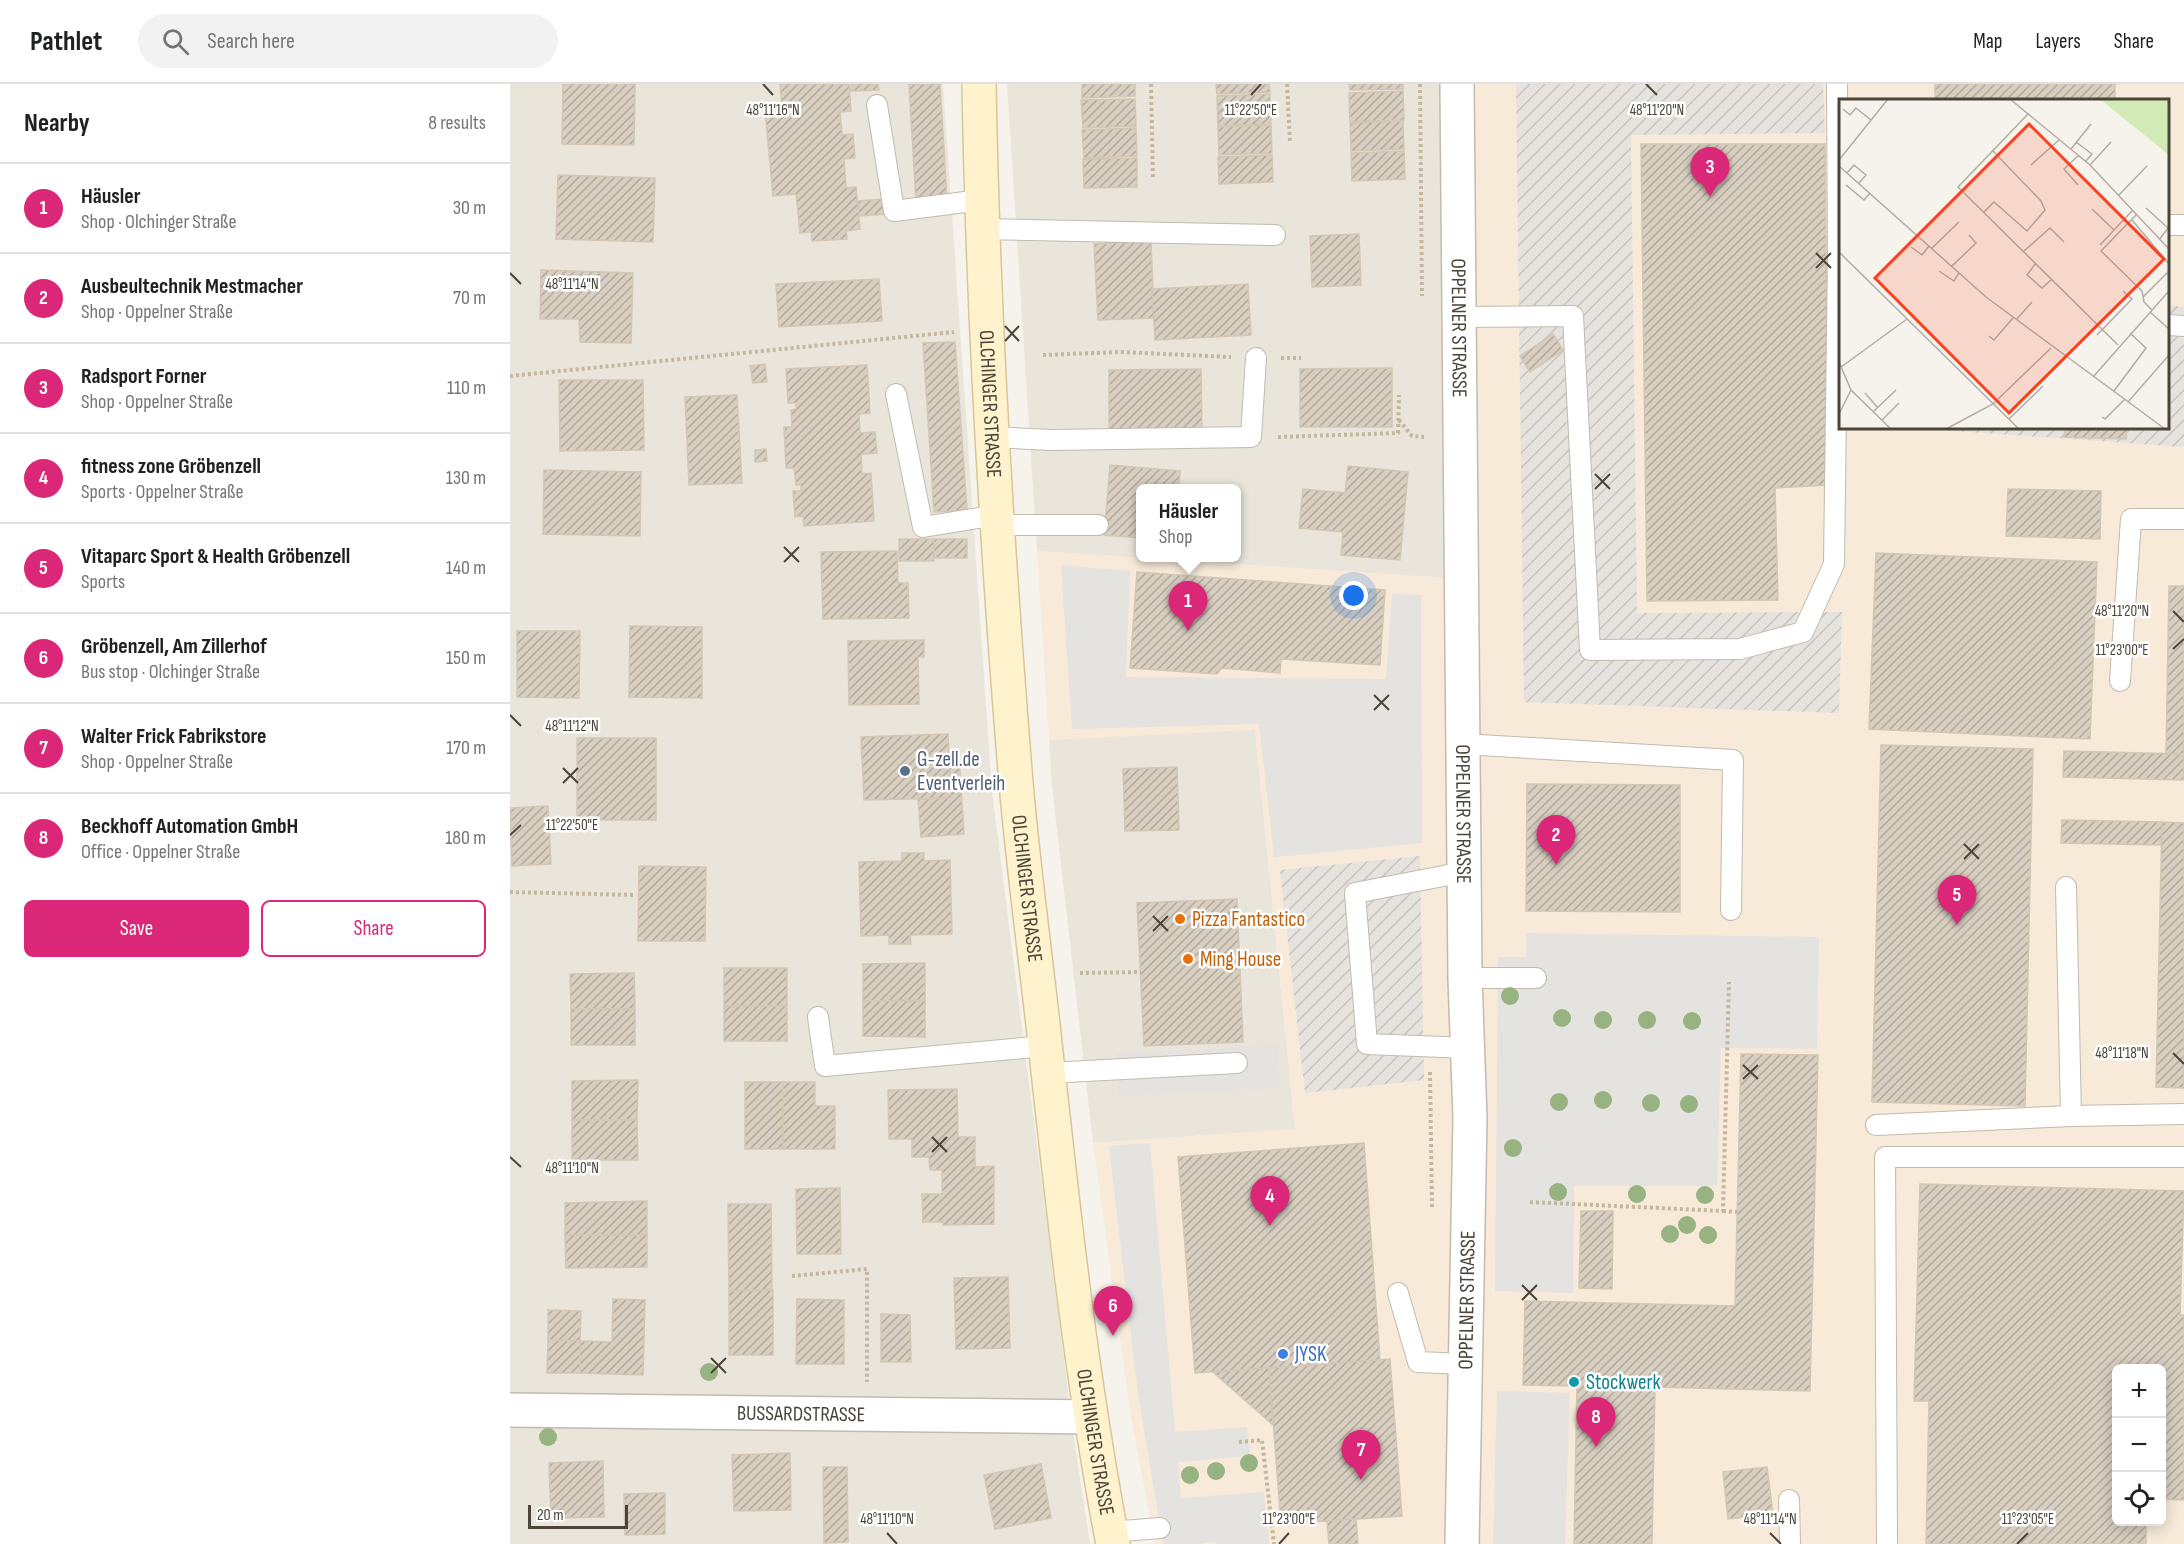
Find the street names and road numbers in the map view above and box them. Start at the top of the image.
street label: OPPELNER STRASSE [1446,258,1472,398]
street label: OLCHINGER STRASSE [974,329,1007,478]
street label: OPPELNER STRASSE [1450,744,1477,884]
street label: OLCHINGER STRASSE [1006,813,1048,963]
street label: OPPELNER STRASSE [1453,1230,1481,1370]
street label: OLCHINGER STRASSE [1072,1367,1120,1517]
street label: BUSSARDSTRASSE [737,1400,865,1427]

